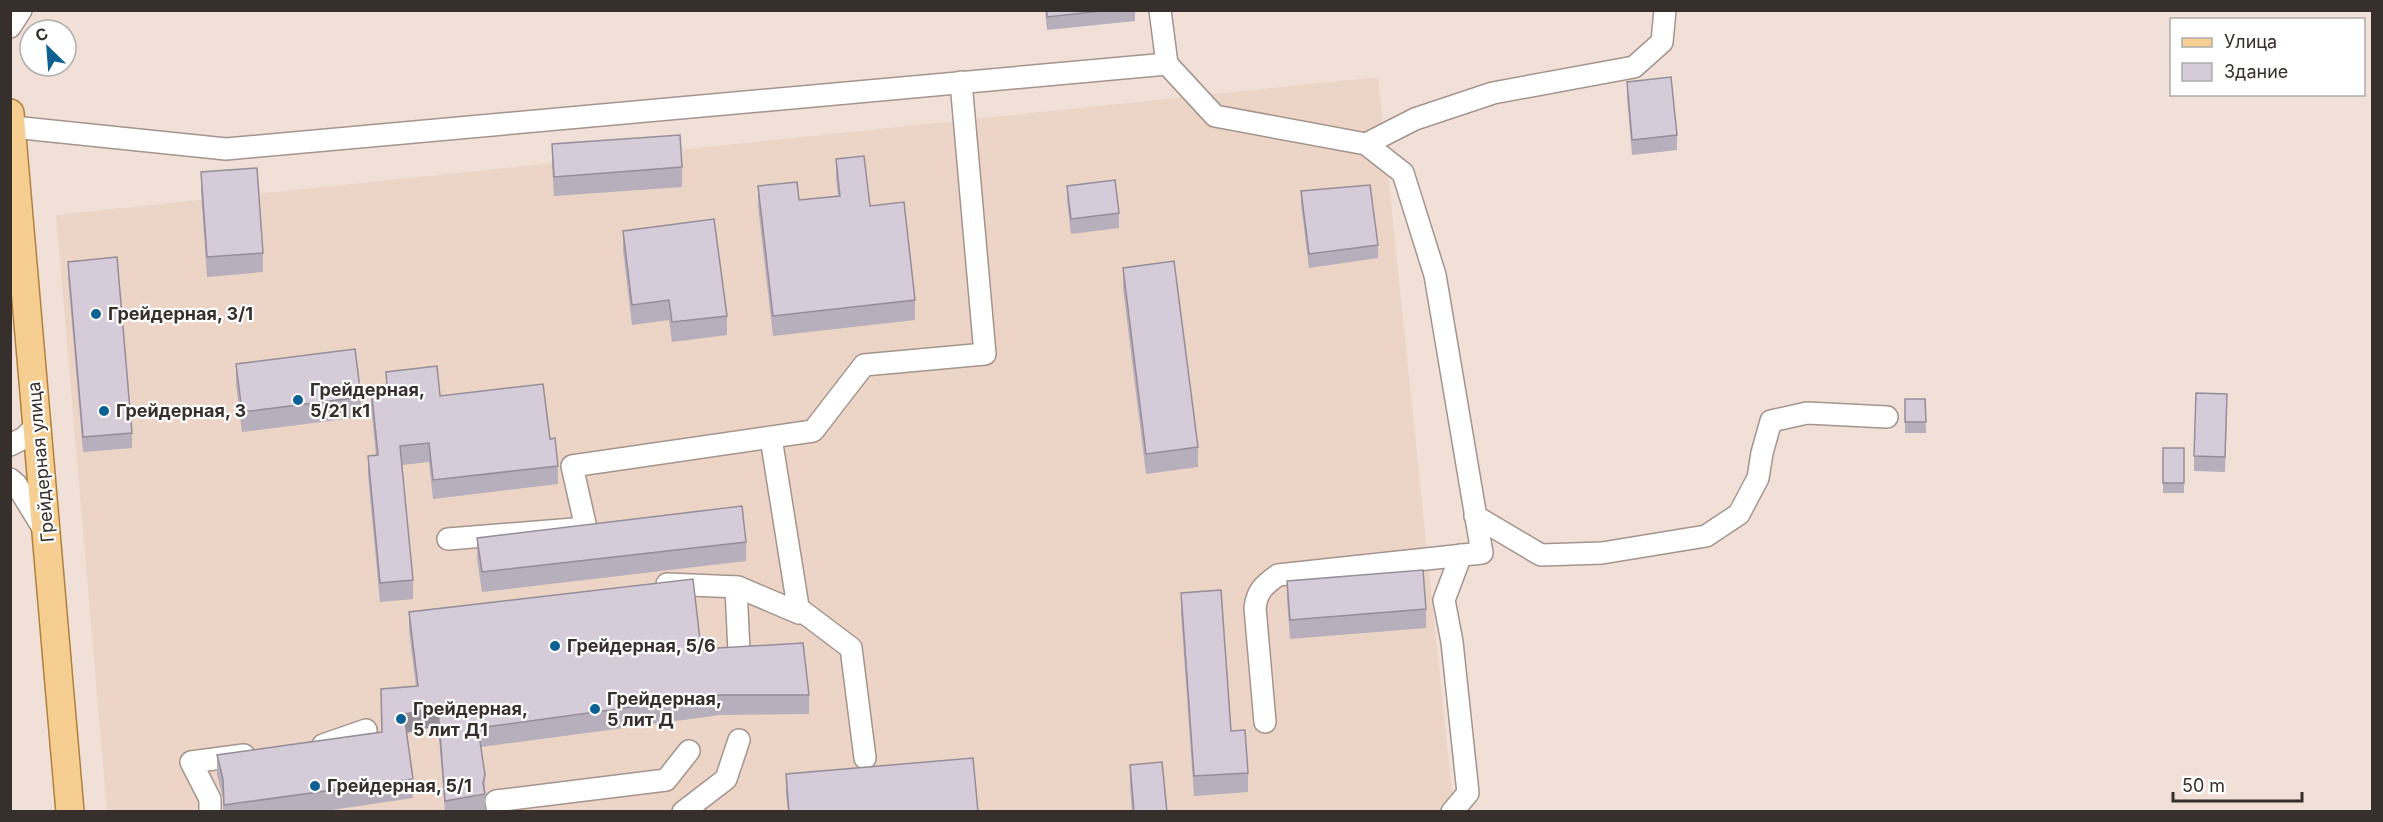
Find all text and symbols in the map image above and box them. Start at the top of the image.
north arrow [18,18,78,78]
legend [2170,18,2365,96]
text: С [32,23,51,46]
text: Улица [2224,31,2277,52]
text: Здание [2224,61,2288,82]
place label: Грейдерная, 3/1 [108,303,253,324]
marker: Грейдерная, 3/1 [89,307,103,321]
place label: Грейдерная, 5/21 к1 [310,379,425,421]
street label: Грейдерная улица [23,381,58,543]
marker: Грейдерная, 5/21 к1 [291,393,305,407]
place label: Грейдерная, 3 [116,400,246,421]
marker: Грейдерная, 3 [97,404,111,418]
place label: Грейдерная, 5/6 [567,635,716,656]
marker: Грейдерная, 5/6 [548,639,562,653]
place label: Грейдерная, 5 лит Д [607,688,722,730]
place label: Грейдерная, 5 лит Д1 [413,698,528,740]
marker: Грейдерная, 5 лит Д [588,702,602,716]
marker: Грейдерная, 5 лит Д1 [394,712,408,726]
scale bar [2173,765,2302,803]
place label: Грейдерная, 5/1 [327,775,472,796]
text: 50 m [2182,775,2225,796]
marker: Грейдерная, 5/1 [308,779,322,793]

